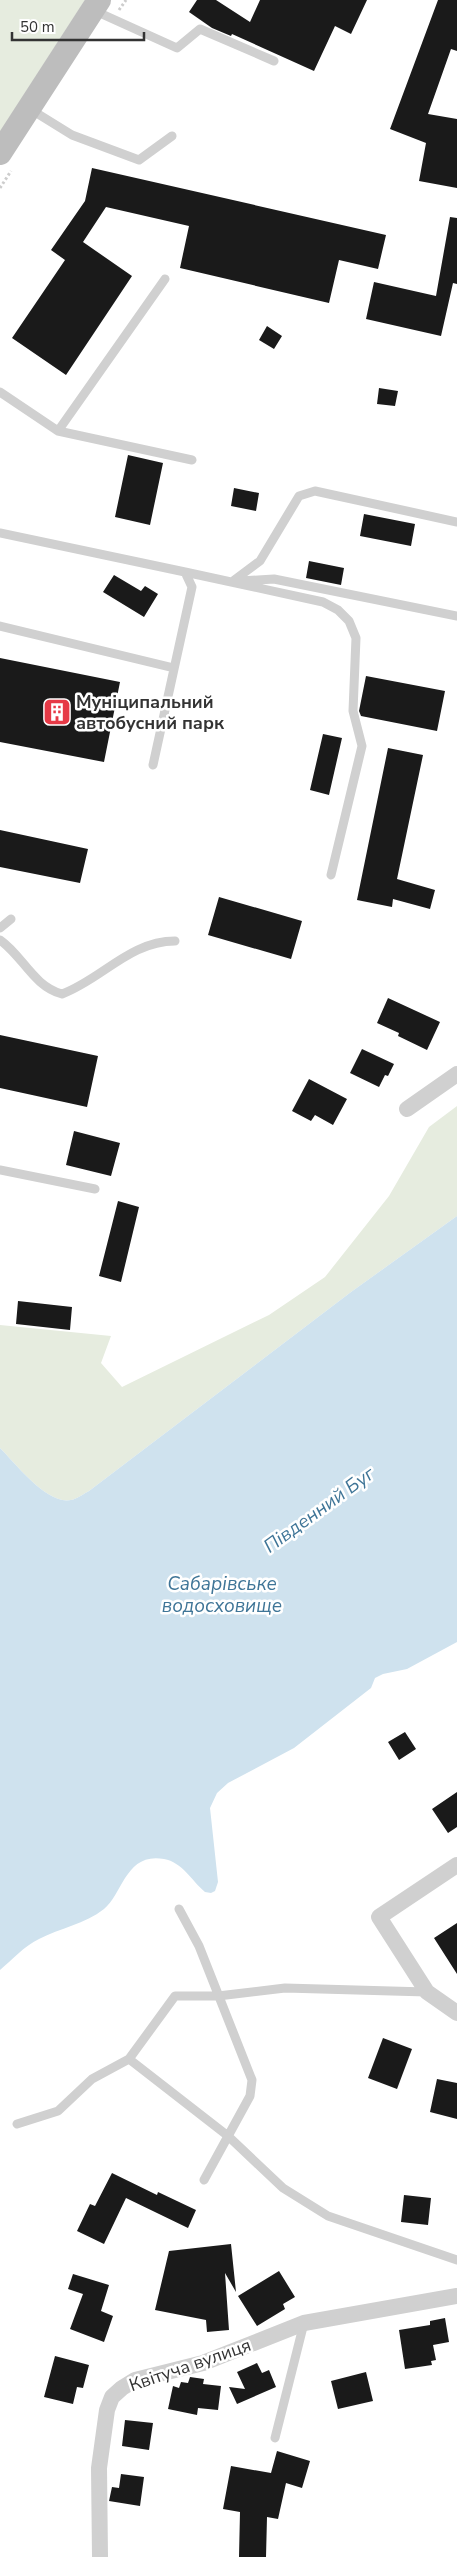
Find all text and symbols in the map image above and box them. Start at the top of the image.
scale bar [12,10,145,42]
text: 50 m [20,17,55,37]
place label: Муніципальний автобусний парк [76,690,225,735]
building icon: Муніципальний автобусний парк [42,697,72,727]
water label: Південний Буг [258,1460,380,1559]
water label: Сабарівське водосховище [162,1571,282,1619]
street label: Квітуча вулиця [126,2333,254,2397]

